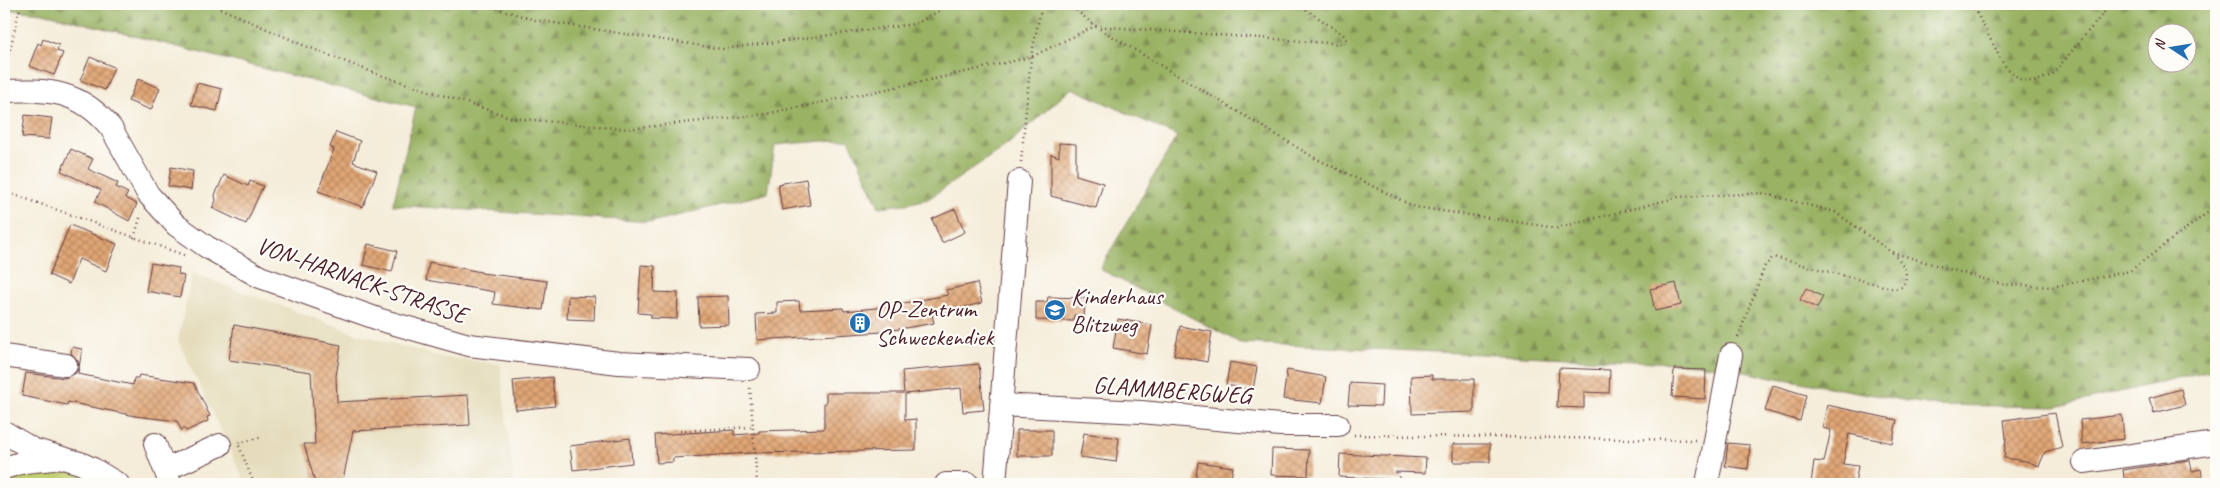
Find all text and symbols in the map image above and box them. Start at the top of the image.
north arrow [2148,22,2198,72]
text: N [2151,37,2169,51]
street label: VON-HARNACK-STRASSE [253,230,474,331]
place label: Kinderhaus Blitzweg [1071,281,1164,339]
place label: OP-Zentrum Schweckendiek [876,294,995,352]
school or university icon: Kinderhaus Blitzweg [1043,298,1067,322]
building icon: OP-Zentrum Schweckendiek [848,311,872,335]
street label: GLAMMBERGWEG [1092,370,1255,411]

